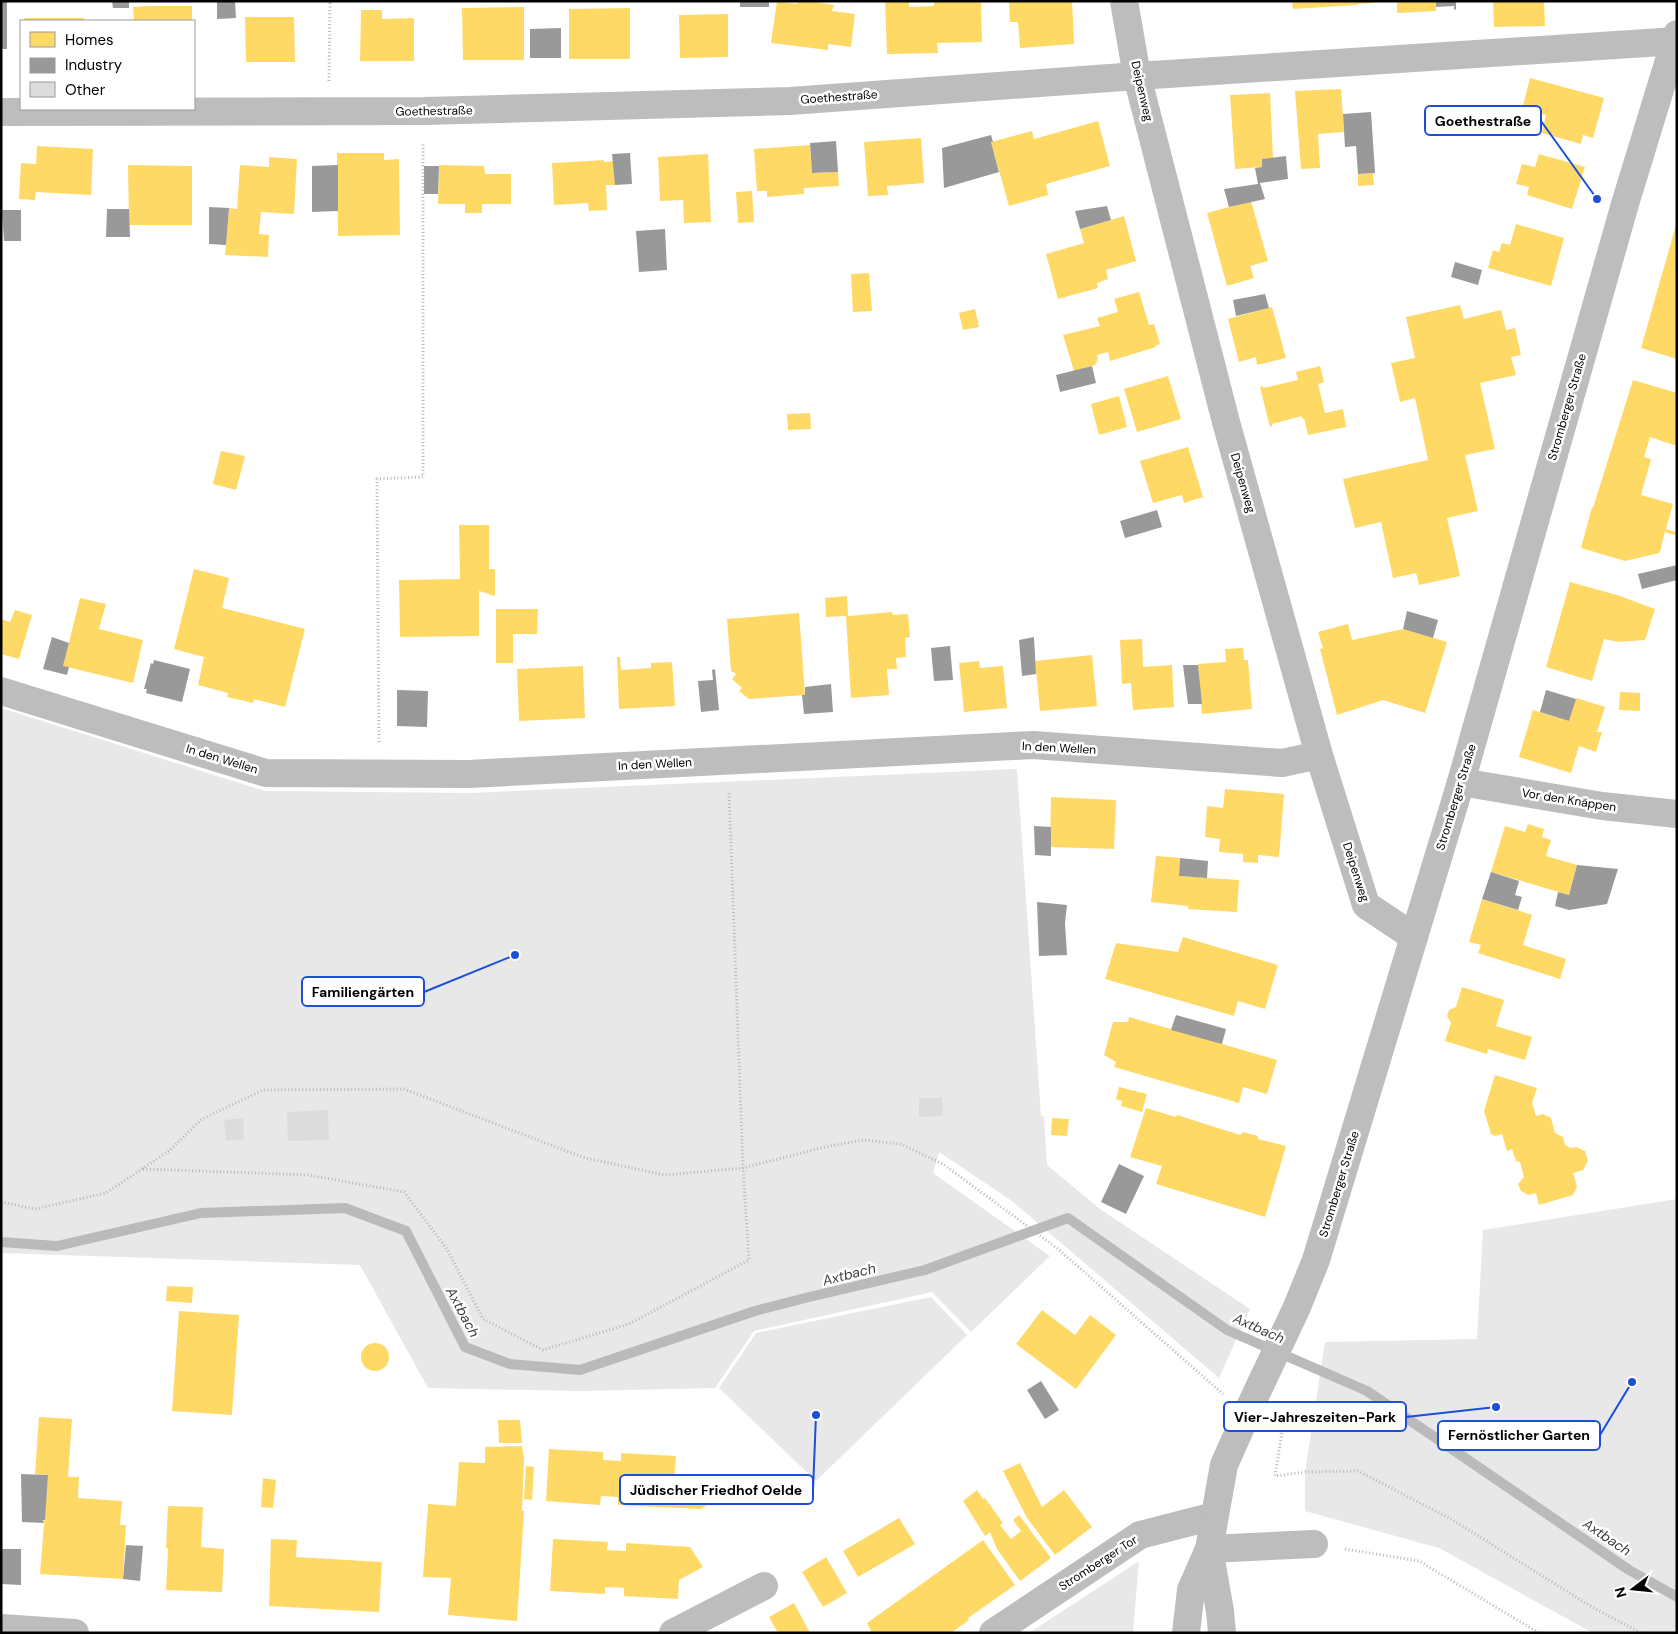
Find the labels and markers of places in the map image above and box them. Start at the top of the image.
callout: Goethestraße [1425,106,1541,135]
callout: Familiengärten [302,977,424,1006]
callout: Vier-Jahreszeiten-Park [1224,1402,1406,1431]
callout: Fernöstlicher Garten [1438,1421,1600,1450]
callout: Jüdischer Friedhof Oelde [620,1475,813,1504]

